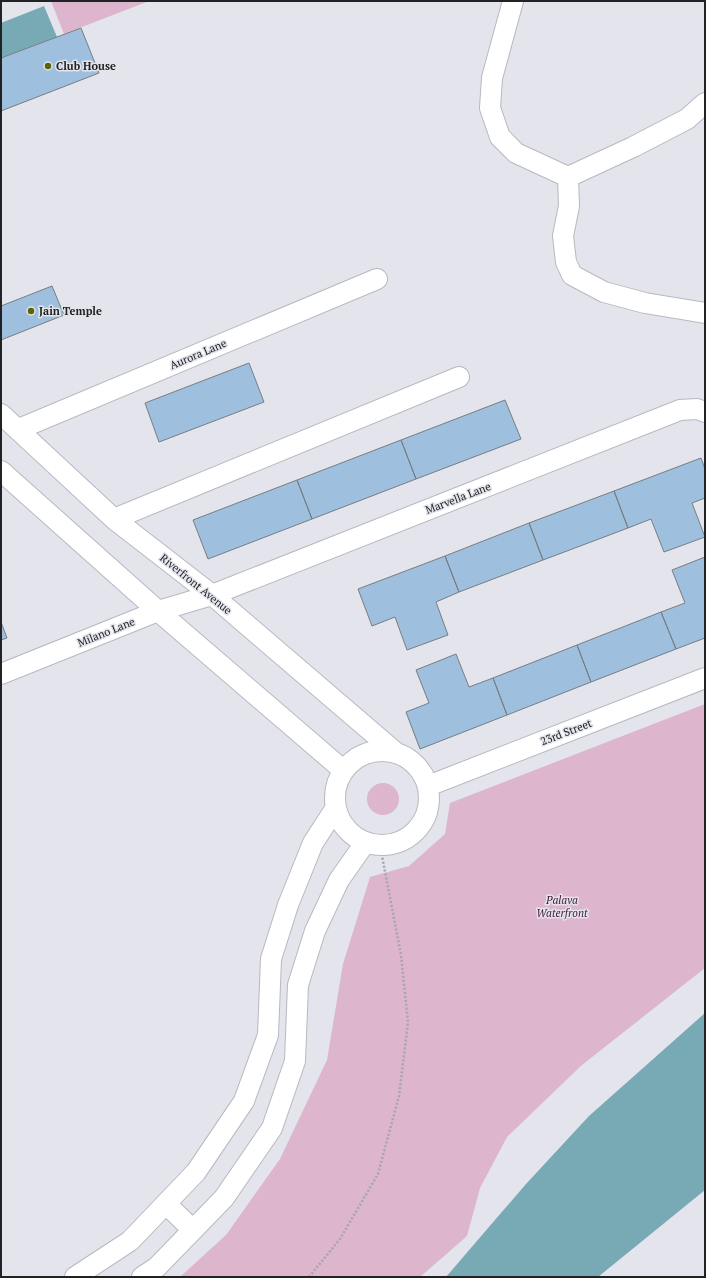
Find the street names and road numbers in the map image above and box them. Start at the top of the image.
street label: Aurora Lane [168,336,229,372]
street label: Marvella Lane [423,479,493,517]
street label: Riverfront Avenue [157,551,235,618]
street label: Milano Lane [75,614,137,650]
street label: 23rd Street [538,716,594,748]

